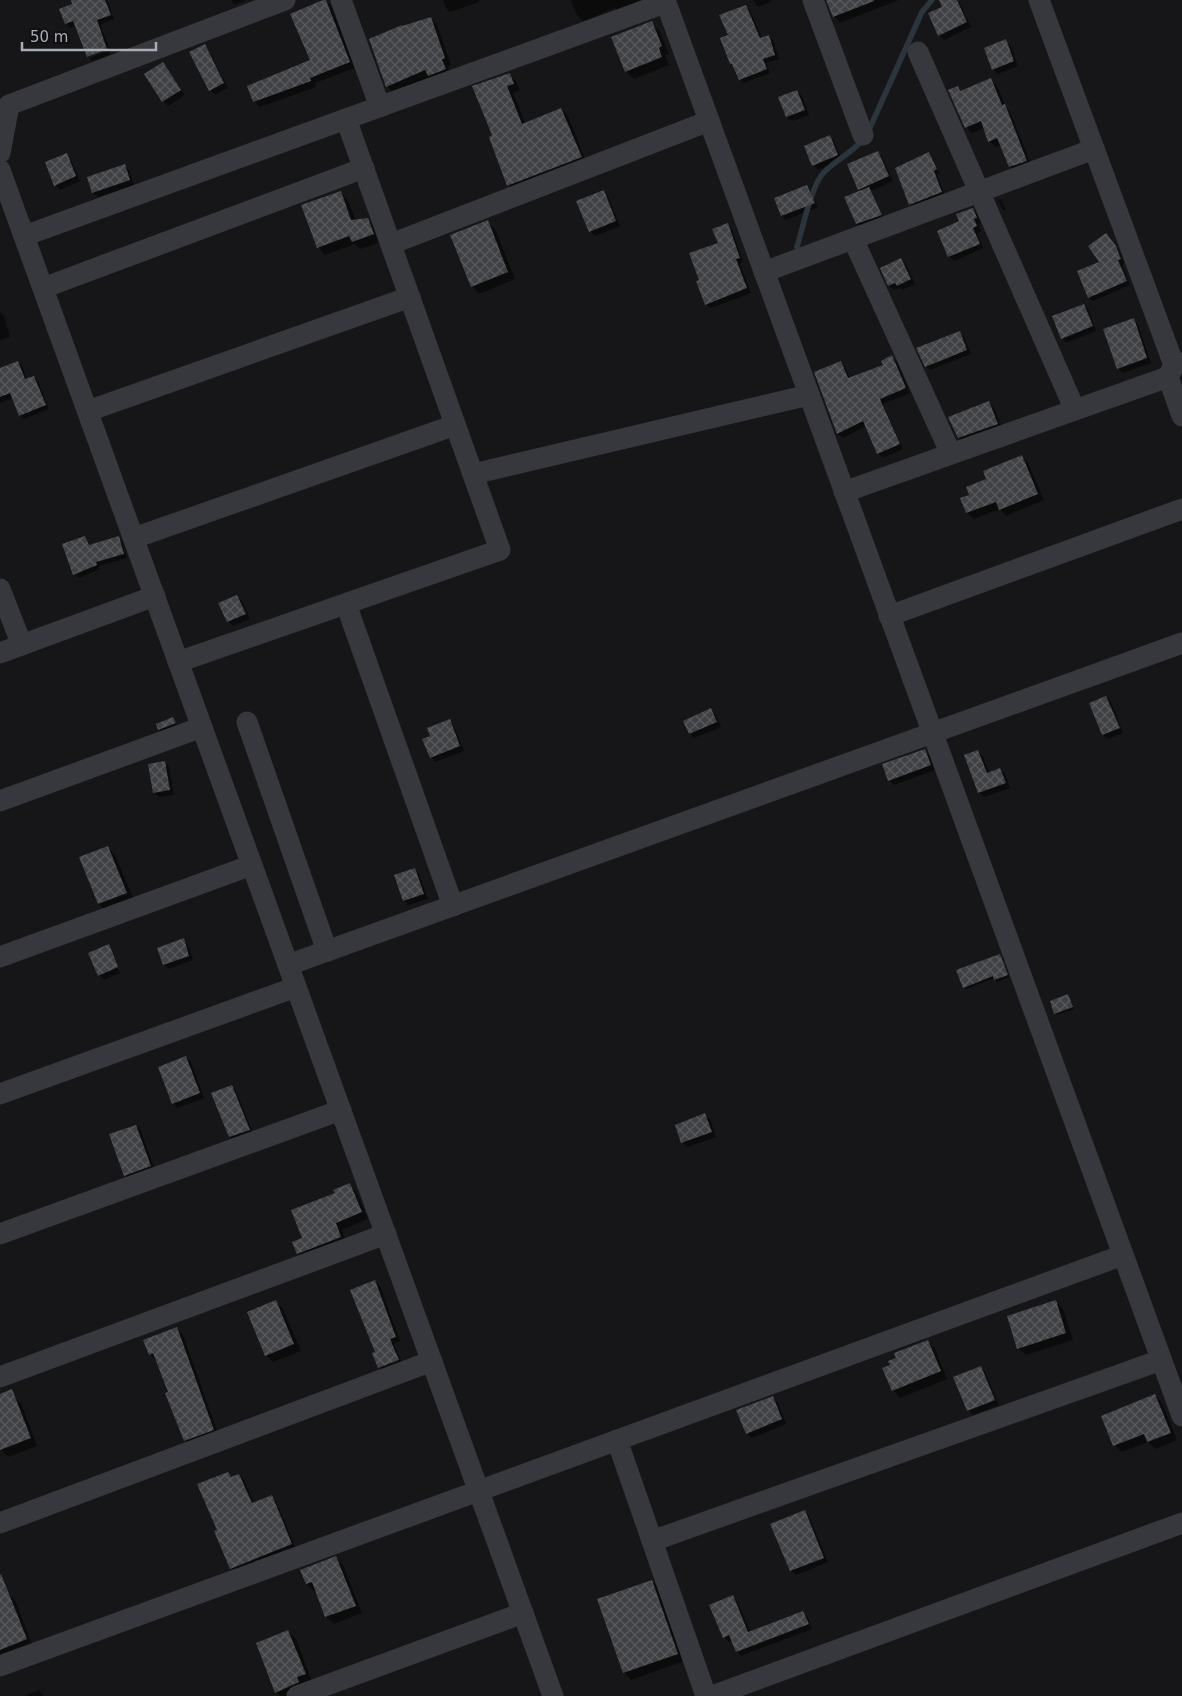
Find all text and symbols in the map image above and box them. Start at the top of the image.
scale bar [22,20,156,52]
text: 50 m [30,28,68,46]

